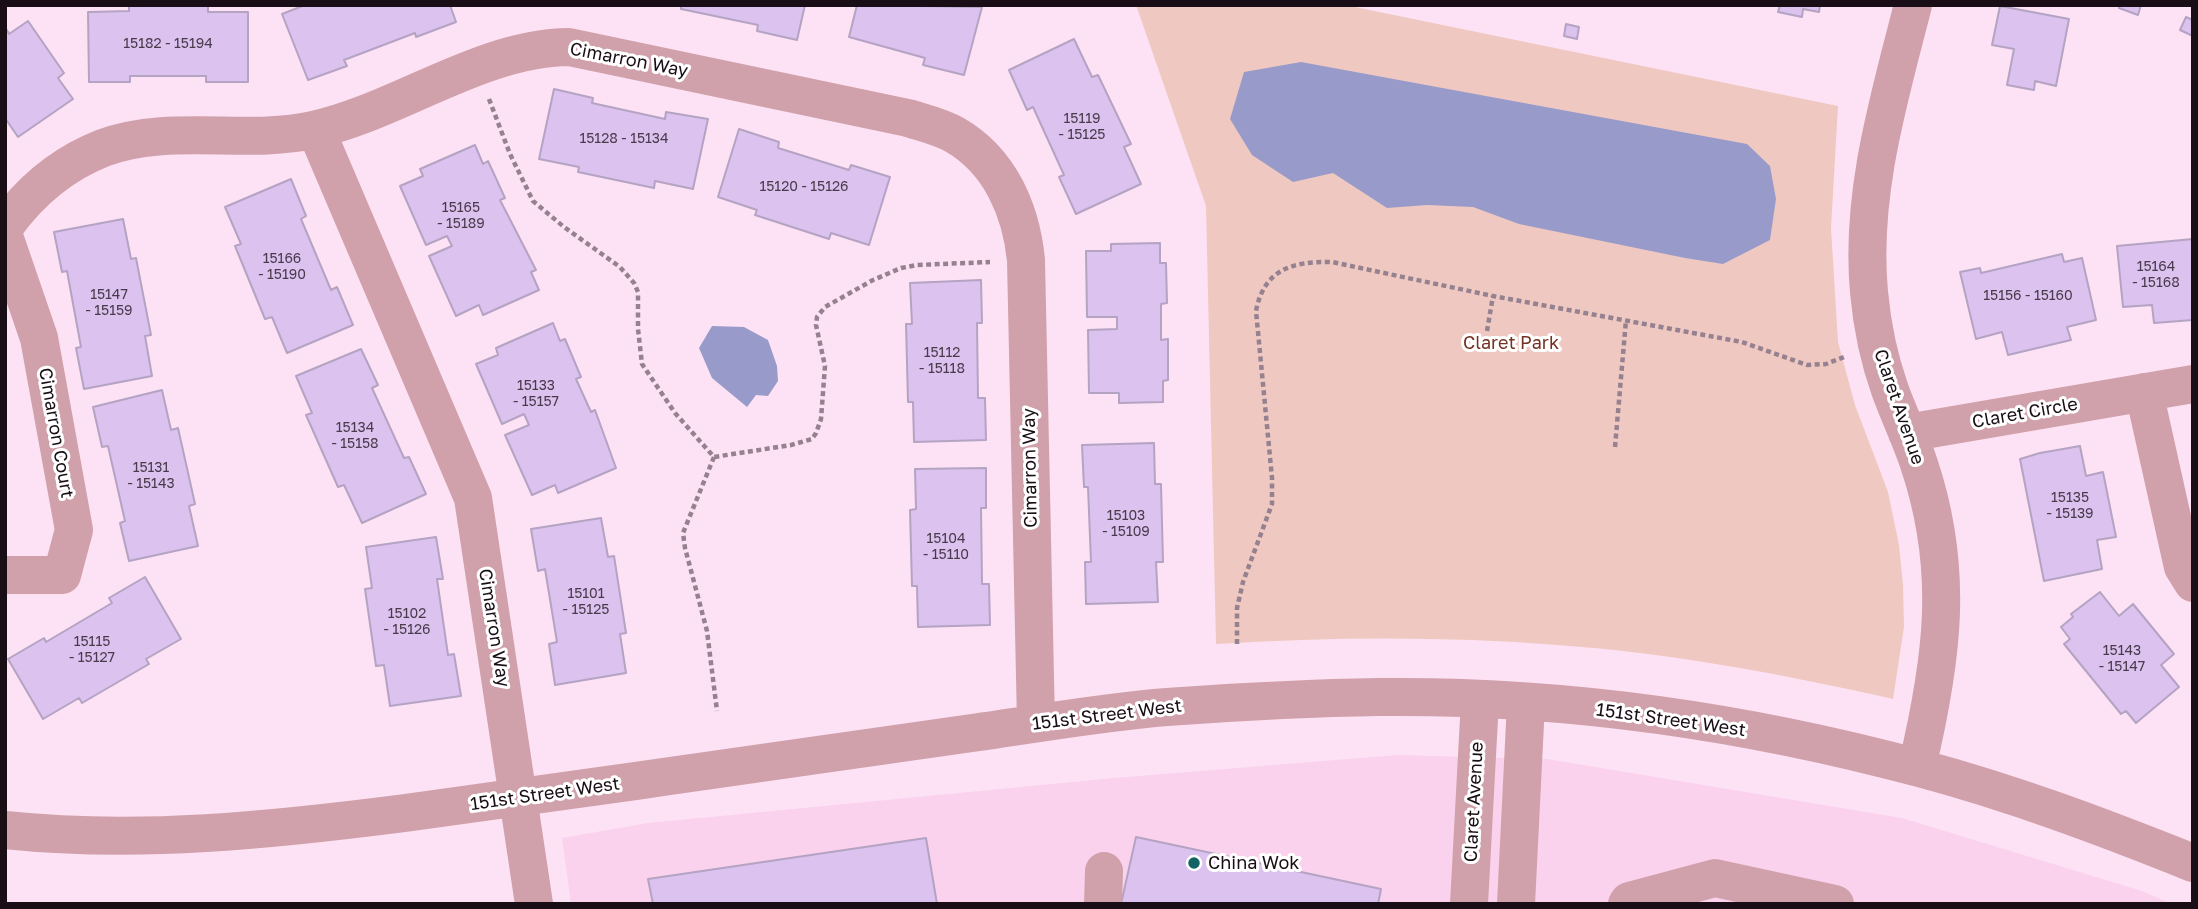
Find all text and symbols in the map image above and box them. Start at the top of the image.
house number: 15182 - 15194 [123,36,213,52]
street label: Cimarron Way [568,38,690,82]
house number: 15119 - 15125 [1059,111,1105,144]
house number: 15128 - 15134 [579,131,669,147]
house number: 15120 - 15126 [759,179,849,195]
house number: 15165 - 15189 [437,200,485,232]
house number: 15166 - 15190 [258,251,306,284]
house number: 15164 - 15168 [2132,259,2180,292]
house number: 15147 - 15159 [85,287,133,320]
house number: 15156 - 15160 [1983,288,2073,304]
park label: Claret Park [1463,332,1559,354]
house number: 15112 - 15118 [919,345,965,378]
street label: Claret Avenue [1869,346,1929,468]
street label: Cimarron Court [34,366,78,500]
house number: 15133 - 15157 [513,378,559,410]
street label: Claret Circle [1970,393,2080,433]
street label: Cimarron Way [1018,408,1042,528]
house number: 15134 - 15158 [331,420,379,452]
house number: 15131 - 15143 [127,460,175,492]
house number: 15135 - 15139 [2046,490,2094,522]
house number: 15103 - 15109 [1102,508,1150,540]
house number: 15104 - 15110 [923,531,969,564]
street label: Cimarron Way [474,567,514,689]
house number: 15101 - 15125 [563,586,609,618]
house number: 15102 - 15126 [383,606,431,638]
house number: 15115 - 15127 [69,634,115,666]
house number: 15143 - 15147 [2099,643,2145,676]
street label: 151st Street West [1031,695,1183,735]
street label: 151st Street West [1595,699,1747,741]
street label: Claret Avenue [1460,741,1488,863]
street label: 151st Street West [469,773,621,815]
place label: China Wok [1208,852,1299,874]
marker: China Wok [1186,855,1202,871]

